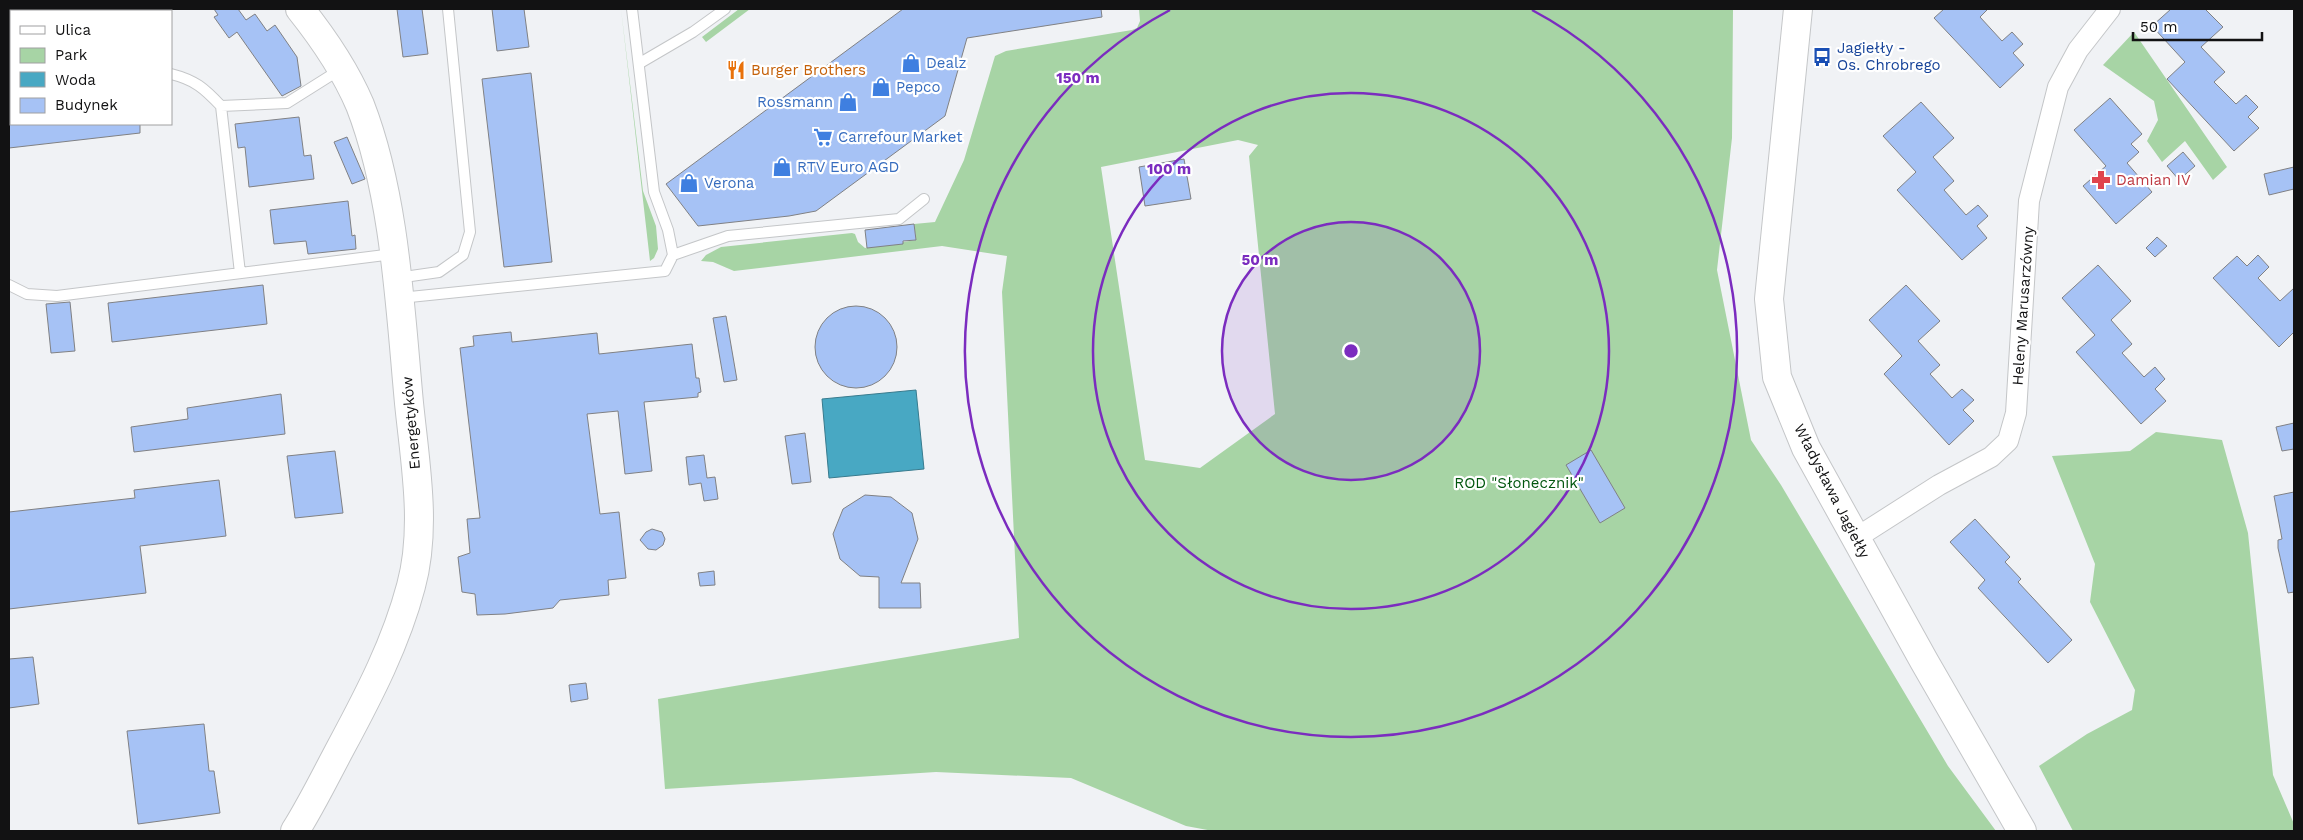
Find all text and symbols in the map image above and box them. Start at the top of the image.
legend [10,10,172,125]
scale bar [2133,10,2262,42]
text: 50 m [2140,18,2177,36]
text: Ulica [55,21,92,39]
place label: Jagiełły - Os. Chrobrego [1837,39,1941,74]
text: Park [55,46,88,64]
bus stop icon: Jagiełły - Os. Chrobrego [1811,46,1833,68]
shop icon: Dealz [900,52,922,74]
place label: Dealz [926,54,967,72]
restaurant icon: Burger Brothers [725,59,747,81]
place label: Burger Brothers [751,61,866,79]
text: 150 m [1056,69,1100,87]
text: Woda [55,71,96,89]
shop icon: Pepco [870,76,892,98]
place label: Pepco [896,78,940,96]
shop icon: Rossmann [837,91,859,113]
place label: Rossmann [757,93,833,111]
text: Budynek [55,96,118,114]
supermarket icon: Carrefour Market [812,126,834,148]
place label: Carrefour Market [838,128,963,146]
shop icon: RTV Euro AGD [771,156,793,178]
place label: RTV Euro AGD [797,158,899,176]
text: 100 m [1147,160,1191,178]
pharmacy icon: Damian IV [2090,169,2112,191]
place label: Damian IV [2116,171,2191,189]
shop icon: Verona [678,172,700,194]
place label: Verona [704,174,755,192]
street label: Heleny Marusarzówny [2008,226,2038,386]
text: 50 m [1242,251,1278,269]
centre of rings [1342,342,1360,360]
street label: Energetyków [398,375,424,470]
street label: Władysława Jagiełły [1790,421,1874,561]
park label: ROD "Słonecznik" [1454,474,1584,492]

